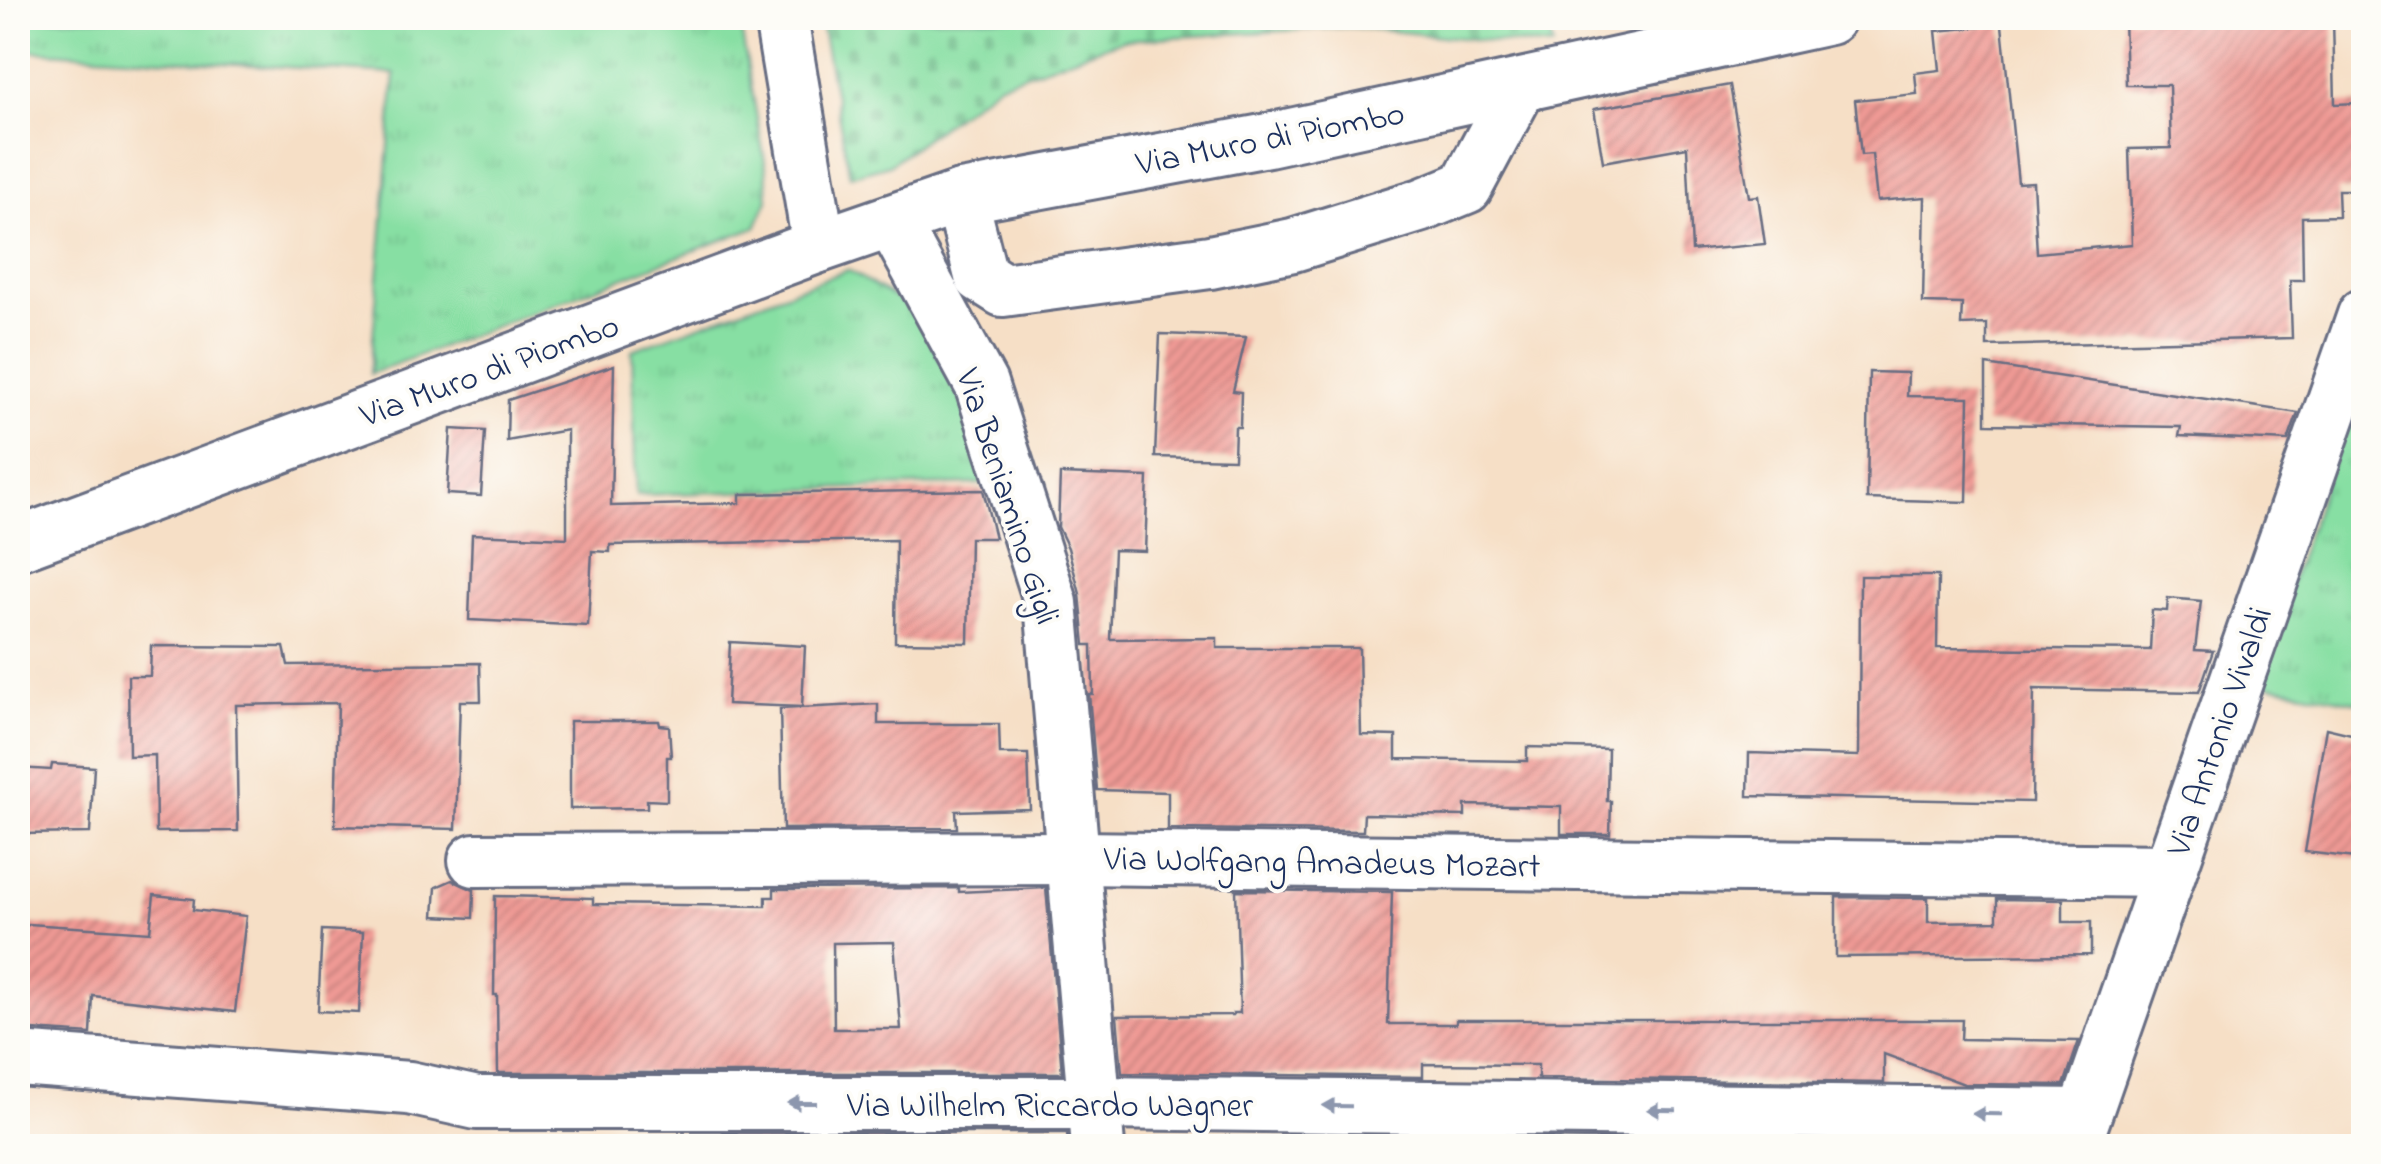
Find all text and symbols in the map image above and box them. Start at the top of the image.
street label: Via Muro di Piombo [1131,89,1409,192]
street label: Via Muro di Piombo [353,302,627,443]
street label: Via Beniamino Gigli [940,362,1071,632]
street label: Via Antonio Vivaldi [2155,601,2288,864]
street label: Via Wolfgang Amadeus Mozart [1102,835,1541,894]
street label: Via Wilhelm Riccardo Wagner [846,1082,1253,1133]
one-way arrow [785,1095,817,1111]
one-way arrow [1320,1097,1352,1113]
one-way arrow [1645,1101,1677,1117]
one-way arrow [1970,1106,2002,1122]

